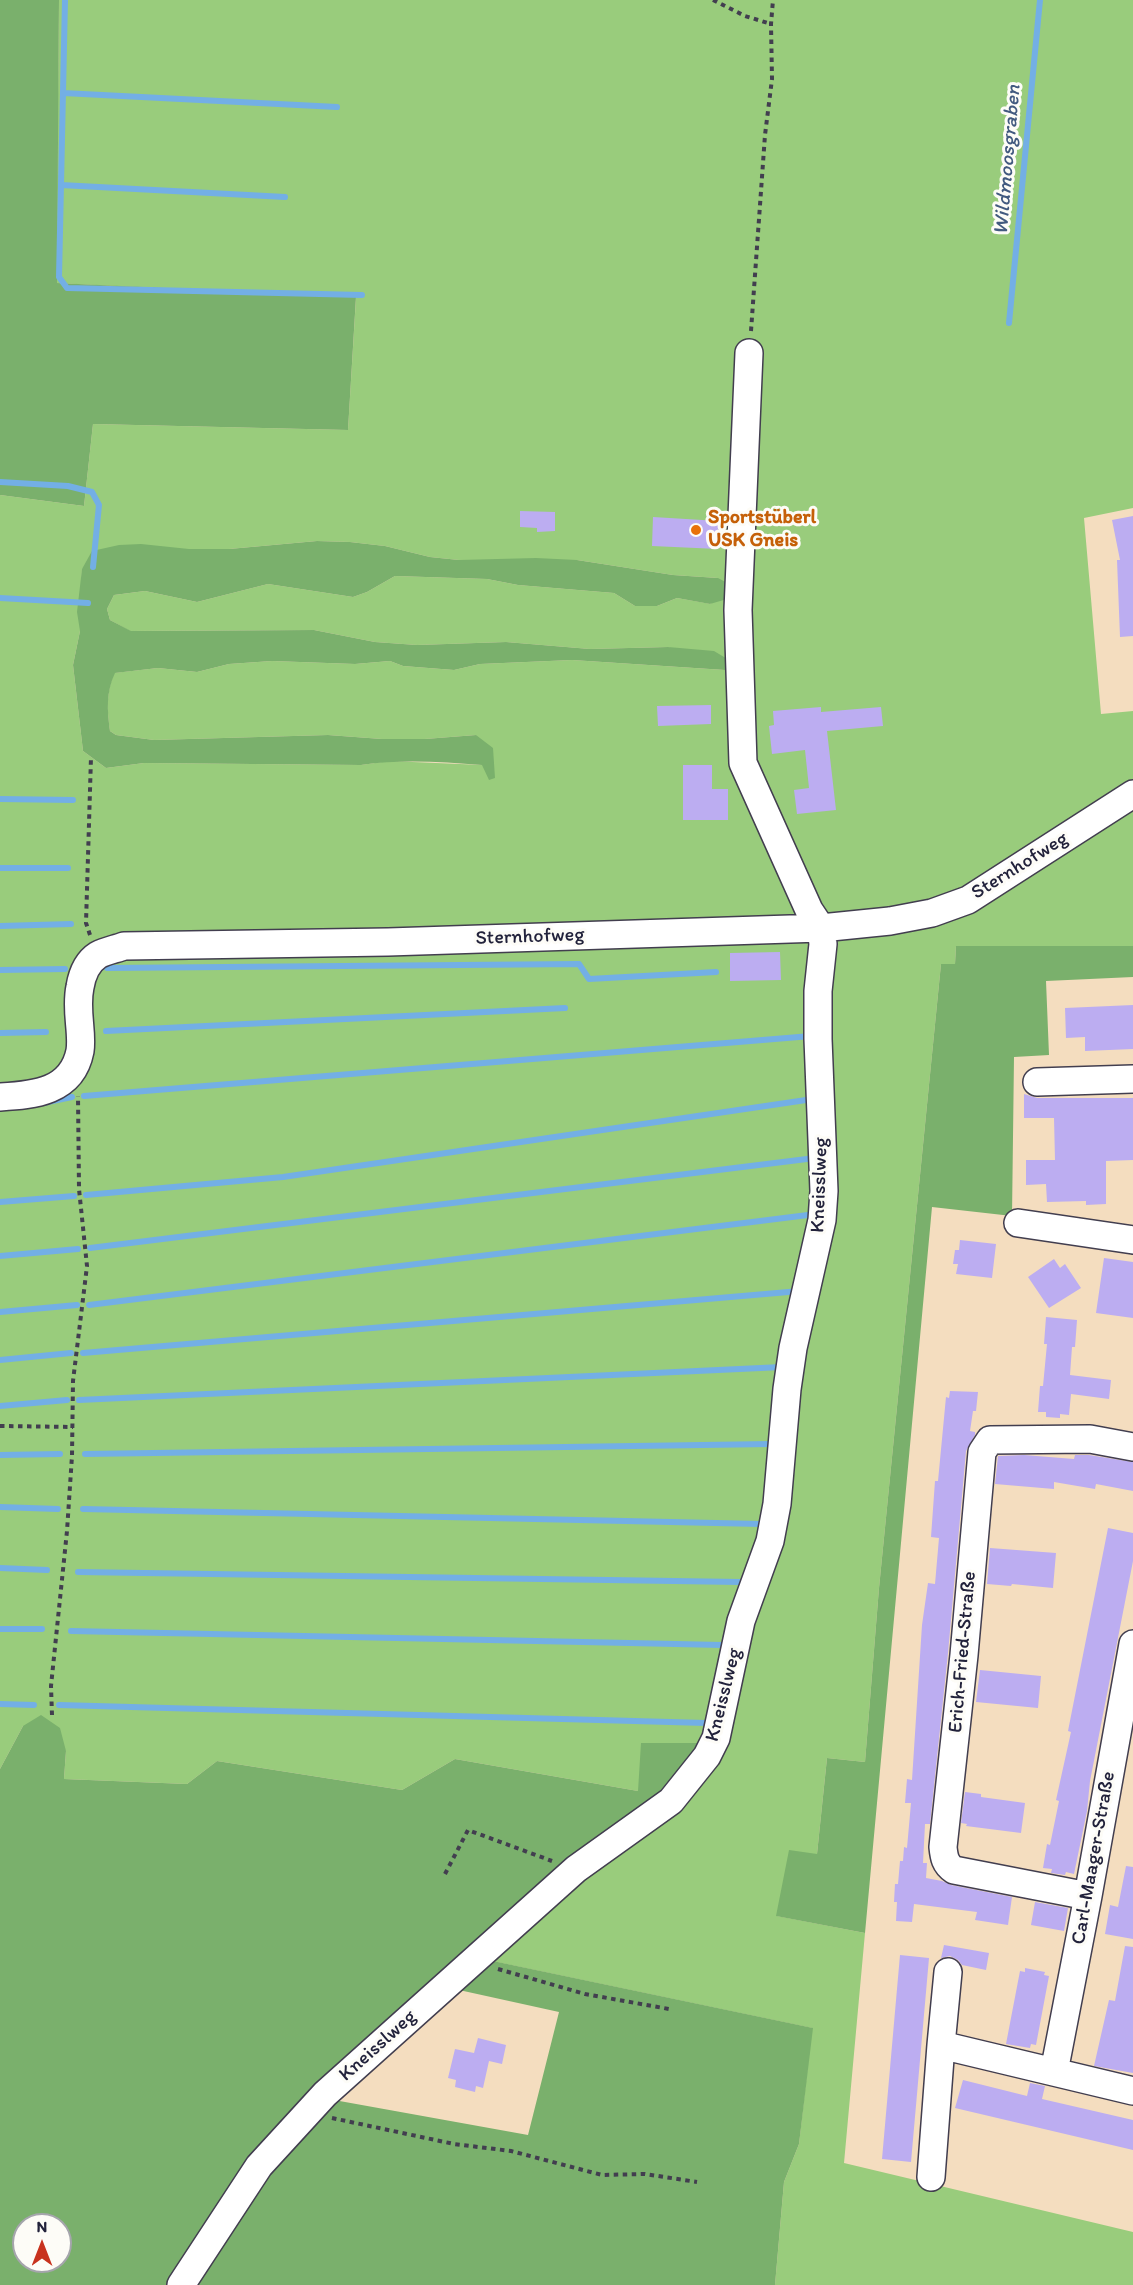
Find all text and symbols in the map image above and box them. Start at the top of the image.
water label: Wildmoosgraben [989,84,1027,236]
place label: Sportstüberl USK Gneis [708,506,816,553]
marker: Sportstüberl USK Gneis [689,523,703,537]
street label: Sternhofweg [967,827,1073,905]
street label: Sternhofweg [475,923,585,951]
street label: Kneisslweg [806,1137,834,1233]
street label: Erich-Fried-Straße [944,1570,982,1734]
street label: Kneisslweg [701,1646,747,1744]
street label: Carl-Maager-Straße [1067,1770,1121,1946]
street label: Kneisslweg [334,2005,422,2087]
north arrow [12,2213,72,2273]
text: N [37,2217,47,2236]

